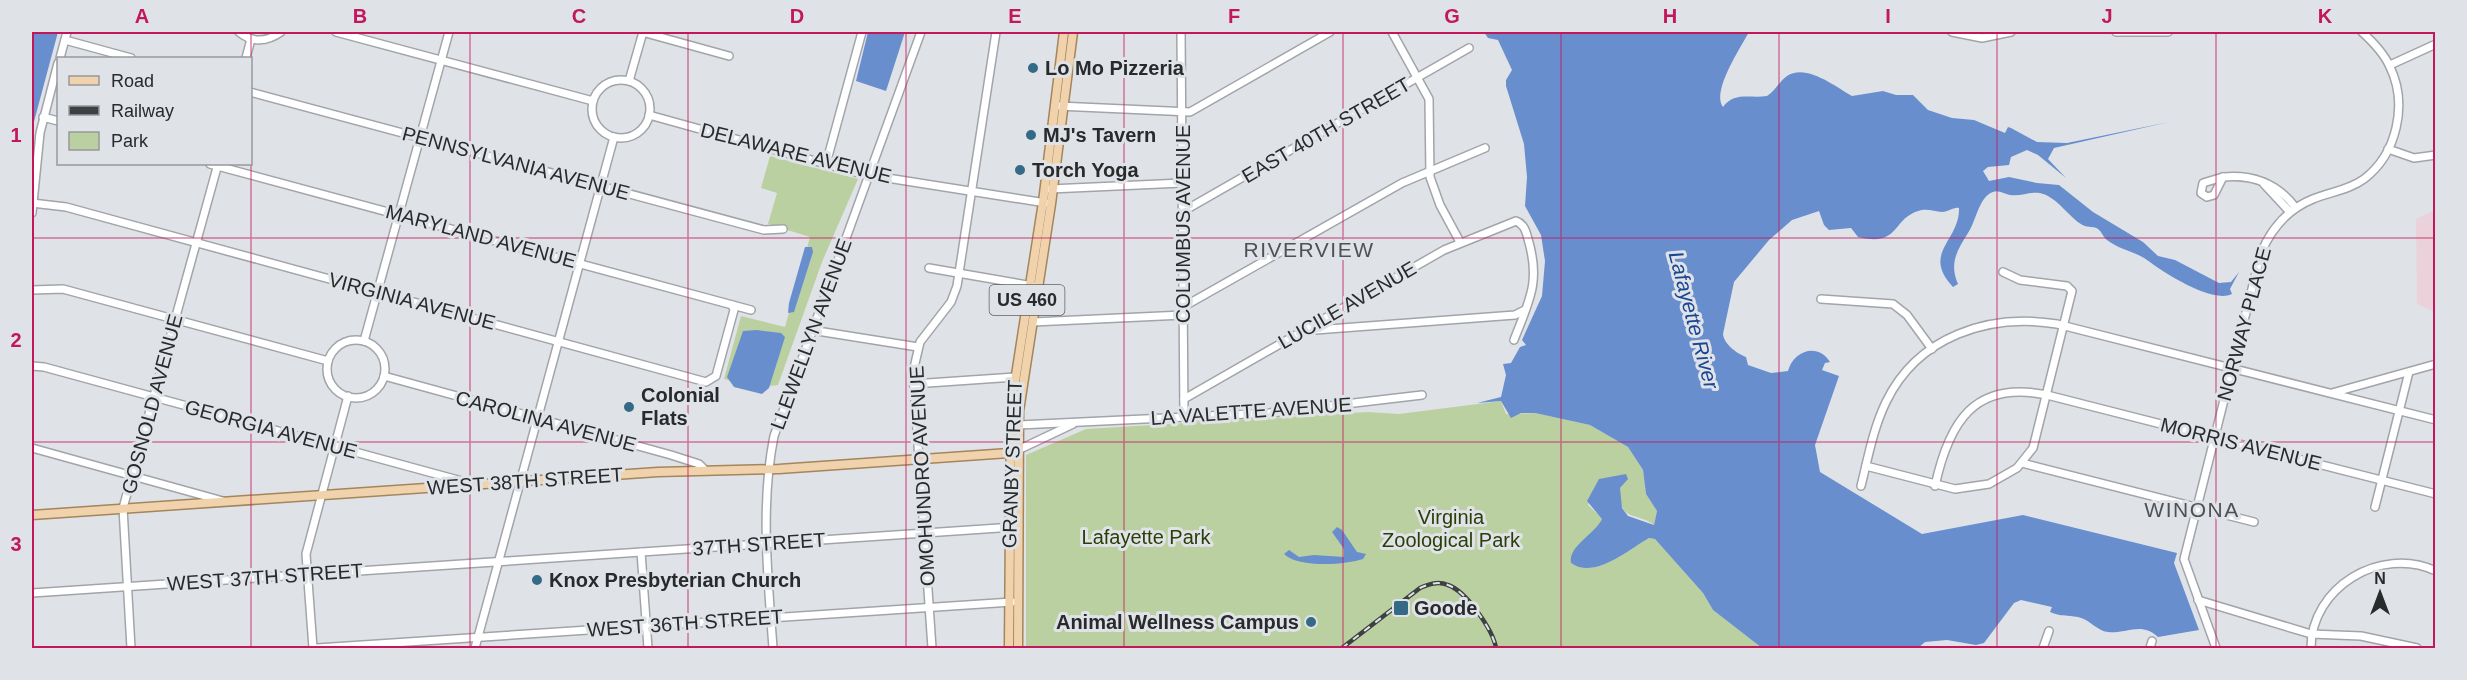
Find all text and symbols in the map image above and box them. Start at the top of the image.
text: A [135,5,149,27]
text: B [353,5,367,27]
text: C [572,5,586,27]
text: D [790,5,804,27]
text: E [1008,5,1022,27]
text: F [1228,5,1240,27]
text: G [1444,5,1460,27]
text: H [1663,5,1677,27]
text: I [1885,5,1891,27]
text: J [2101,5,2113,27]
text: K [2318,5,2333,27]
legend [57,57,252,165]
place label: Lo Mo Pizzeria [1045,57,1185,79]
marker: Lo Mo Pizzeria [1026,61,1040,75]
text: Road [111,71,154,91]
street label: EAST 40TH STREET [1238,73,1414,187]
text: Railway [111,101,174,121]
street label: DELAWARE AVENUE [698,119,894,187]
street label: PENNSYLVANIA AVENUE [400,122,632,204]
text: 1 [10,124,22,146]
place label: MJ's Tavern [1043,124,1156,146]
street label: COLUMBUS AVENUE [1172,125,1194,323]
marker: MJ's Tavern [1024,128,1038,142]
text: Park [111,131,149,151]
place label: Torch Yoga [1032,159,1140,181]
marker: Torch Yoga [1013,163,1027,177]
street label: MARYLAND AVENUE [383,200,579,272]
street label: LLEWELLYN AVENUE [766,236,856,432]
district label: RIVERVIEW [1244,238,1374,261]
street label: NORWAY PLACE [2213,245,2275,403]
water label: Lafayette River [1665,249,1724,392]
street label: LUCILE AVENUE [1274,257,1420,353]
street label: VIRGINIA AVENUE [326,268,498,334]
road number: US 460 [990,285,1064,315]
street label: GOSNOLD AVENUE [117,312,187,496]
text: 2 [10,329,22,351]
street label: OMOHUNDRO AVENUE [905,365,939,587]
street label: GRANBY STREET [998,379,1026,549]
place label: Colonial Flats [641,384,720,429]
street label: CAROLINA AVENUE [453,386,639,456]
street label: LA VALETTE AVENUE [1150,393,1352,429]
street label: GEORGIA AVENUE [182,395,360,463]
marker: Colonial Flats [622,400,636,414]
street label: MORRIS AVENUE [2158,413,2324,475]
street label: WEST 38TH STREET [426,463,624,499]
district label: WINONA [2144,498,2240,521]
park label: Virginia Zoological Park [1382,506,1521,551]
park label: Lafayette Park [1082,526,1211,548]
street label: 37TH STREET [692,528,826,560]
text: 3 [10,533,22,555]
street label: WEST 37TH STREET [166,559,364,595]
north arrow [2350,563,2410,623]
place label: Knox Presbyterian Church [549,569,801,591]
text: N [2374,570,2386,587]
marker: Knox Presbyterian Church [530,573,544,587]
place label: Goode [1414,597,1477,619]
marker: Goode [1392,599,1410,617]
street label: WEST 36TH STREET [586,605,784,641]
place label: Animal Wellness Campus [1056,611,1299,633]
marker: Animal Wellness Campus [1304,615,1318,629]

